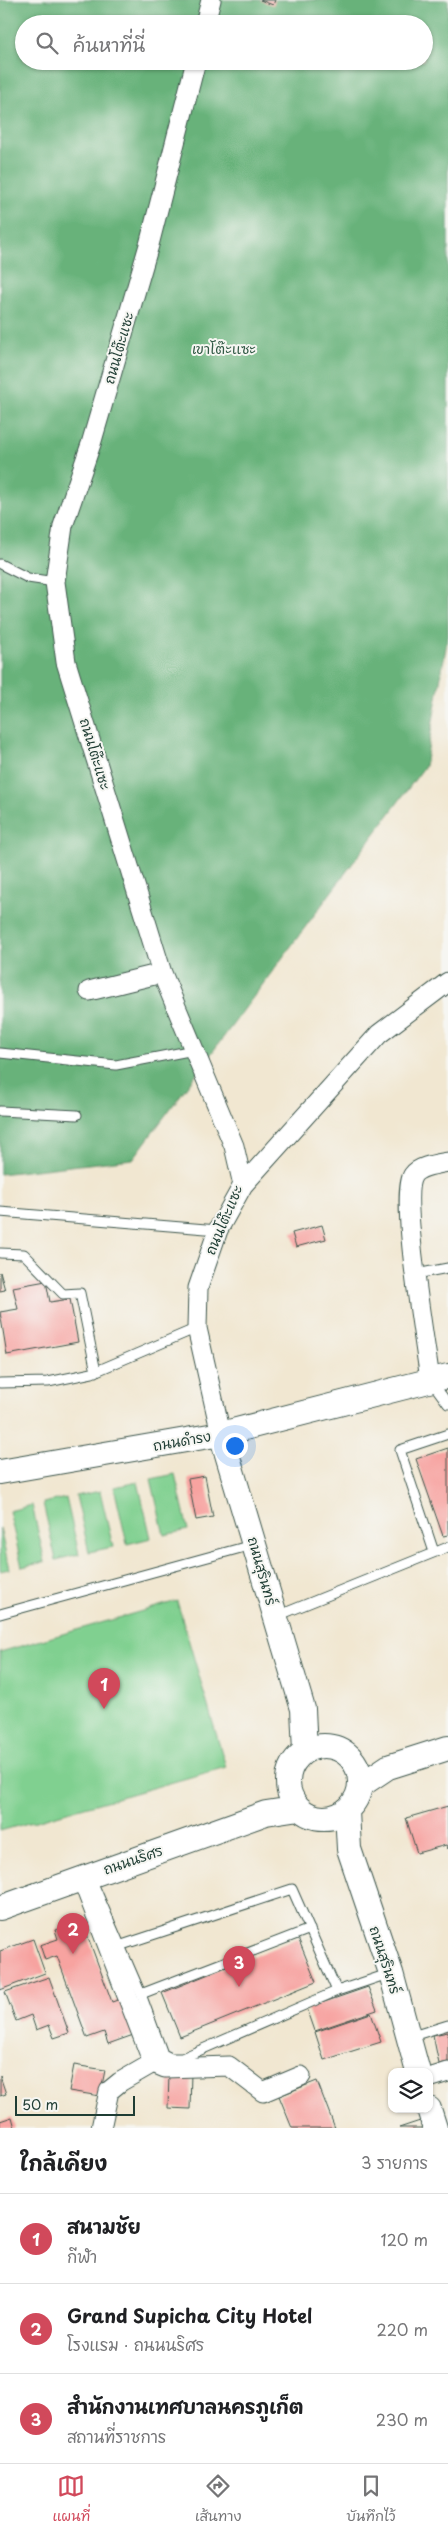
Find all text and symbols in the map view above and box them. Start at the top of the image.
search box [15,15,433,70]
icon: search [33,29,61,57]
text: ค้นหาที่นี่ [73,30,145,58]
street label: ถนนโต๊ะแซะ [98,309,139,386]
park label: เขาโต๊ะแซะ [192,338,256,359]
street label: ถนนโต๊ะแซะ [75,715,116,793]
street label: ถนนโต๊ะแซะ [199,1181,248,1258]
street label: ถนนดำรง [151,1425,213,1456]
your location [222,1433,248,1459]
street label: ถนนสุรินทร์ [243,1534,282,1608]
pin: 1 [88,1668,120,1709]
street label: ถนนนริศร [100,1840,165,1880]
pin: 2 [57,1913,89,1954]
street label: ถนนสุรินทร์ [365,1923,407,1997]
pin: 3 [223,1946,255,1987]
map controls [388,2068,433,2113]
button: layers [388,2068,433,2113]
scale bar [15,2093,135,2116]
text: 50 m [22,2094,58,2115]
text: ใกล้เคียง [20,2146,107,2178]
text: 3 รายการ [361,2150,428,2174]
text: สนามชัย [67,2212,141,2240]
text: 1 [32,2227,40,2251]
text: 120 m [381,2227,428,2251]
text: กีฬา [67,2244,97,2268]
text: Grand Supicha City Hotel [67,2301,313,2329]
text: 2 [30,2317,42,2341]
text: 220 m [377,2317,428,2341]
text: โรงแรม · ถนนนริศร [67,2332,204,2356]
text: สำนักงานเทศบาลนครภูเก็ต [67,2392,303,2420]
text: 3 [31,2407,41,2431]
text: 230 m [376,2407,428,2431]
text: สถานที่ราชการ [67,2424,166,2448]
tab: แผนที่ [52,2472,90,2526]
tab: เส้นทาง [195,2472,241,2526]
tab: บันทึกไว้ [346,2472,396,2526]

